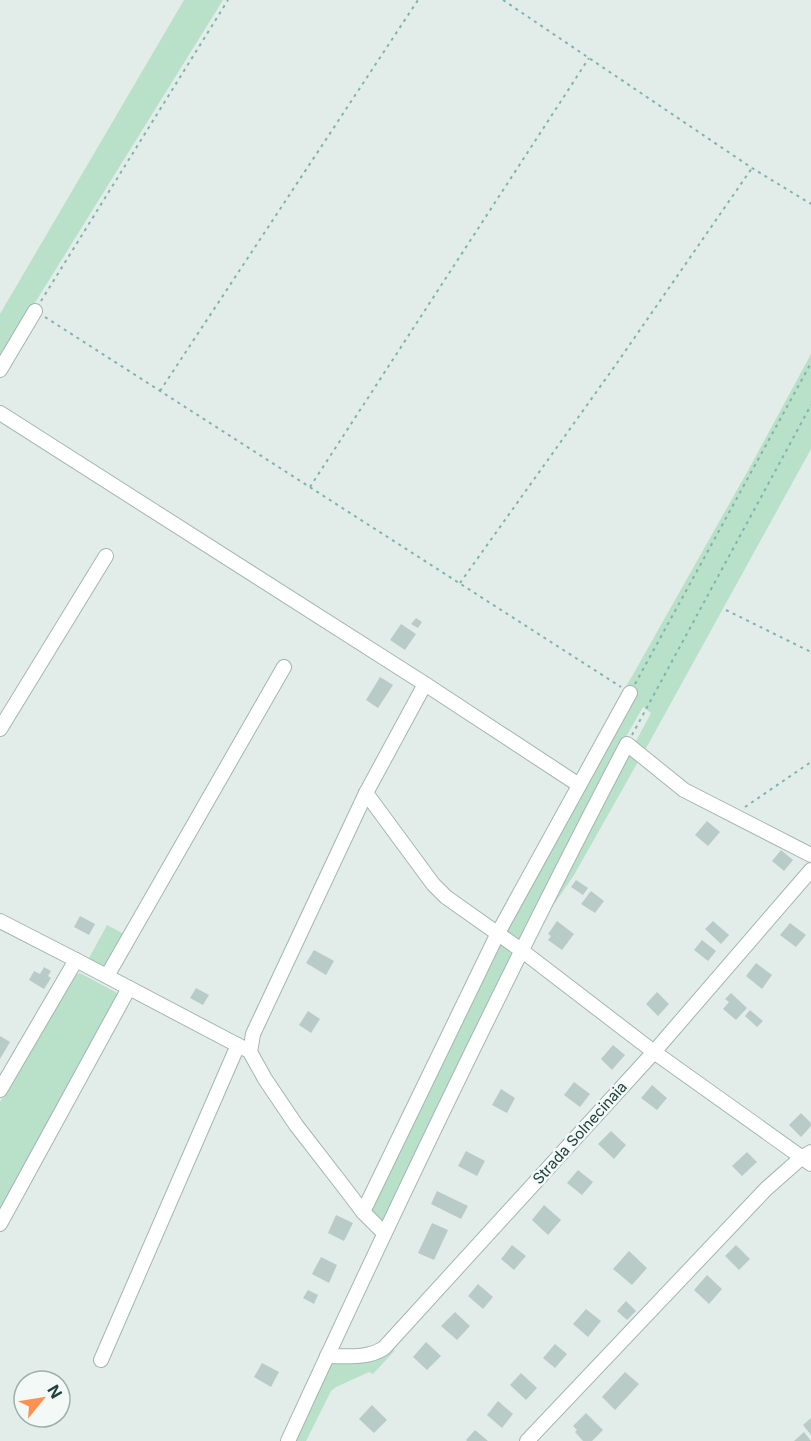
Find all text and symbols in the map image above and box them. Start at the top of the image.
street label: Strada Solnecinaia [528,1077,631,1188]
north arrow [12,1369,72,1429]
text: N [43,1381,67,1402]

